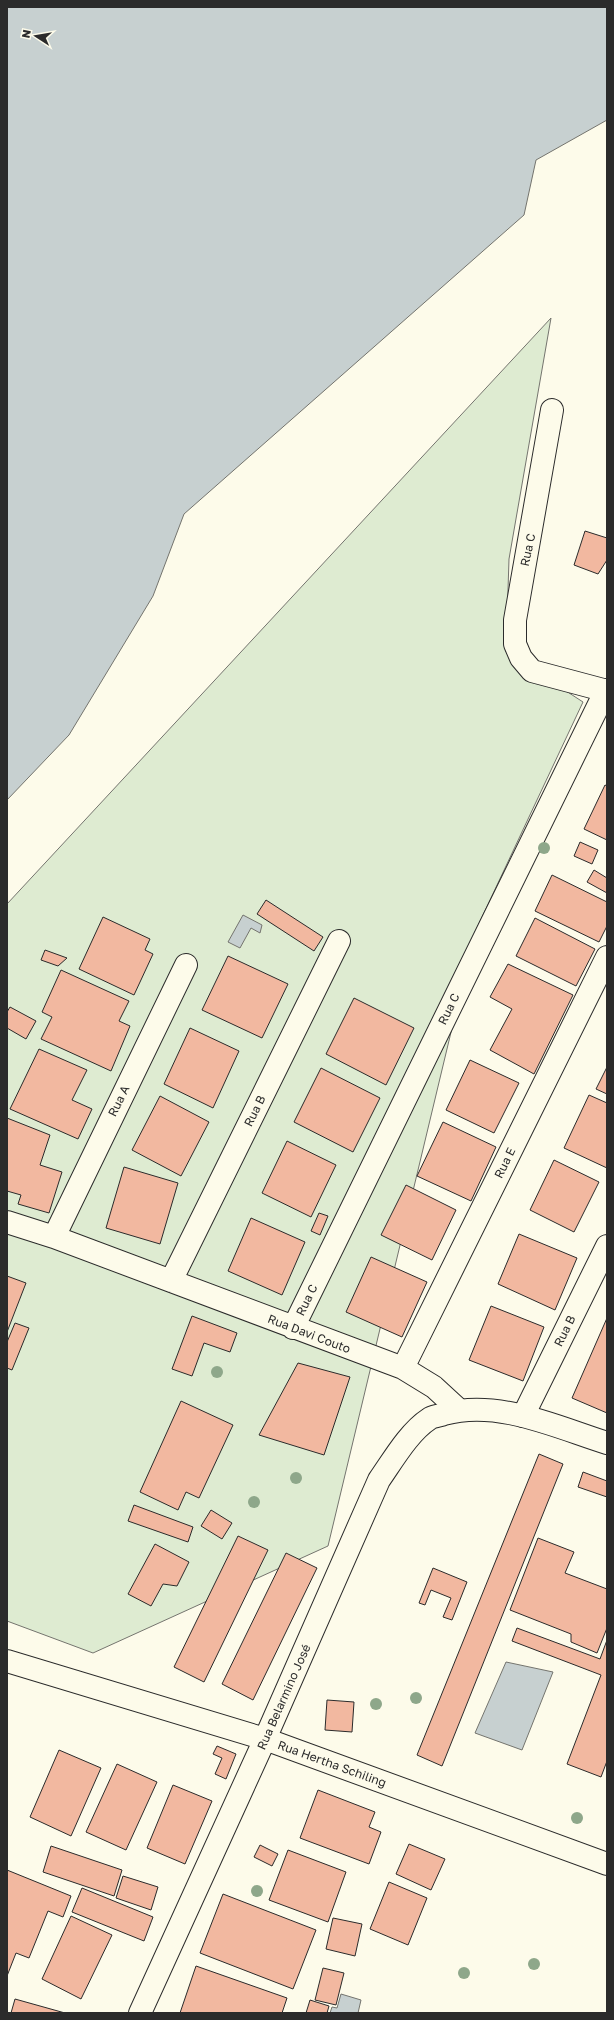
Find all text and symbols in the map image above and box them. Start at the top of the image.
north arrow [16,16,56,56]
text: N [19,28,33,39]
street label: Rua C [517,532,538,568]
street label: Rua C [435,991,463,1027]
street label: Rua A [105,1083,133,1119]
street label: Rua B [241,1093,269,1129]
street label: Rua E [491,1145,518,1181]
street label: Rua C [293,1282,321,1318]
street label: Rua Davi Couto [266,1311,353,1356]
street label: Rua B [551,1313,579,1349]
street label: Rua Belarmino José [254,1642,314,1752]
street label: Rua Hertha Schiling [276,1737,389,1790]

